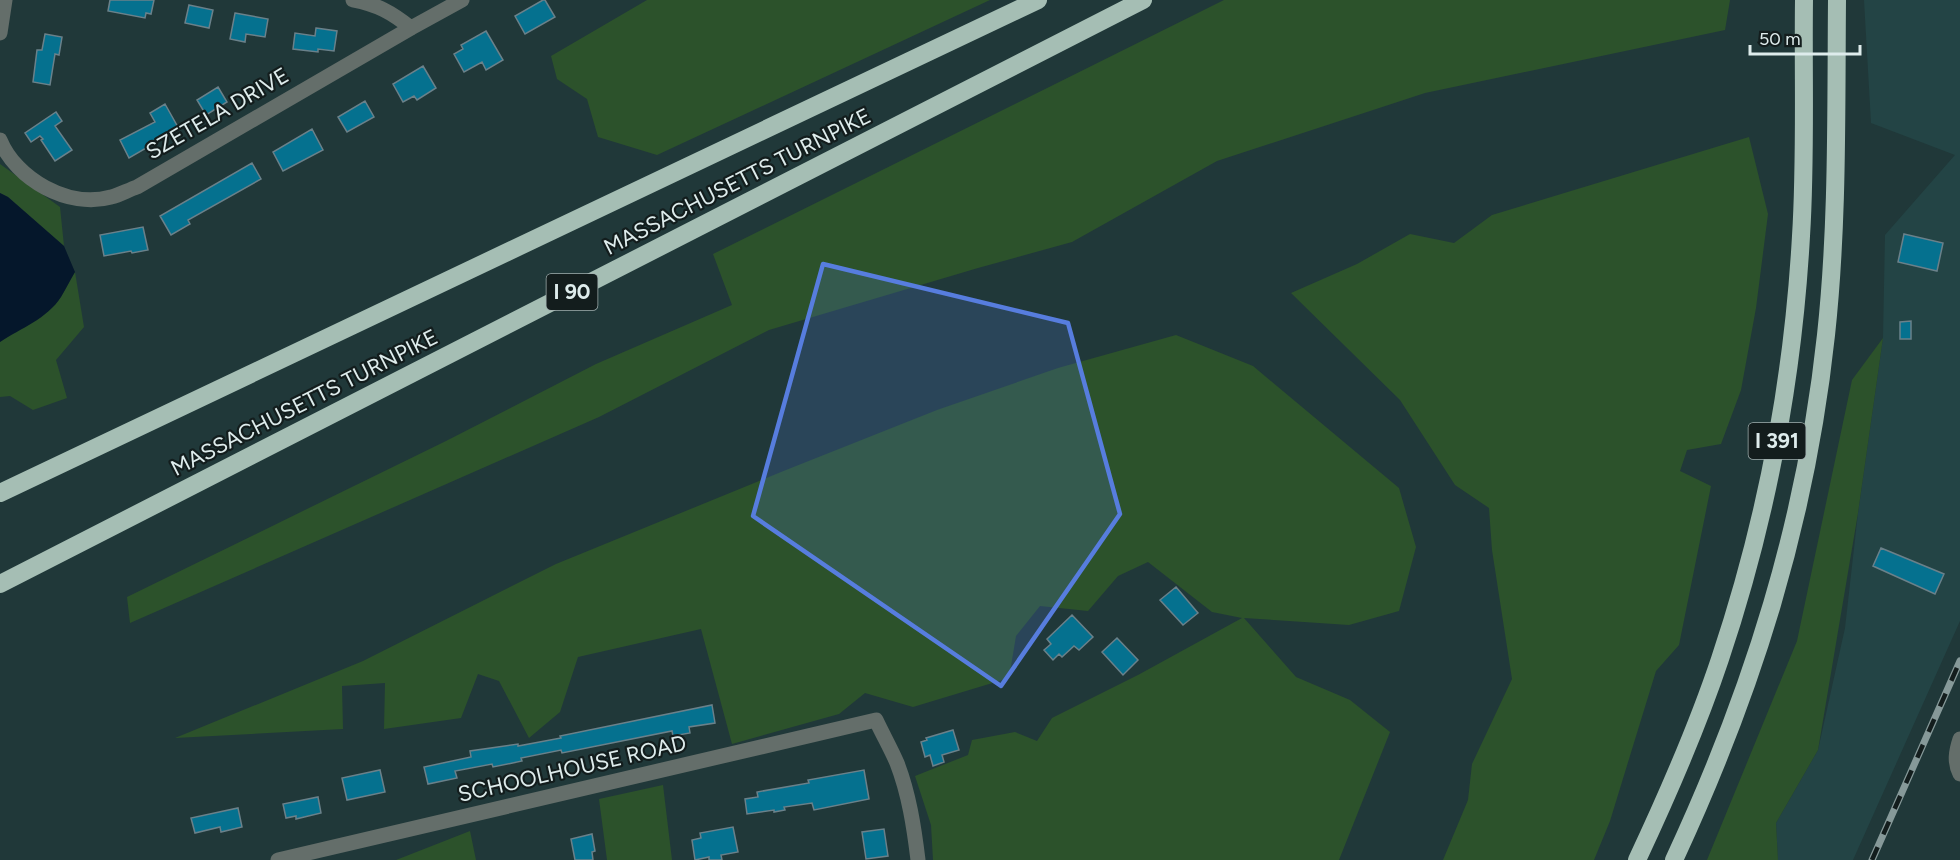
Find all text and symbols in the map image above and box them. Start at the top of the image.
scale bar [1750,18,1860,56]
text: 50 m [1759,28,1801,50]
street label: SZETELA DRIVE [141,62,294,165]
street label: MASSACHUSETTS TURNPIKE [599,102,875,261]
road number: I 90 [546,274,598,310]
street label: MASSACHUSETTS TURNPIKE [166,323,442,482]
road number: I 391 [1748,423,1806,459]
street label: SCHOOLHOUSE ROAD [455,729,689,808]

